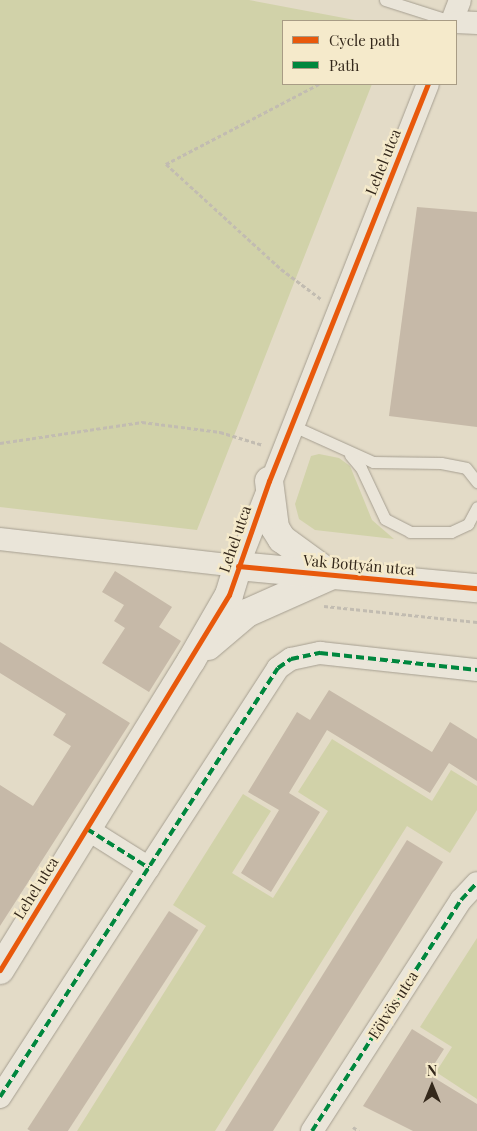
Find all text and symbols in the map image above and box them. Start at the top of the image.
legend [282,20,457,85]
text: Cycle path [329,30,400,50]
text: Path [329,55,359,75]
street label: Lehel utca [362,126,404,198]
street label: Lehel utca [215,503,255,575]
street label: Vak Bottyán utca [302,551,416,579]
street label: Lehel utca [10,854,62,922]
street label: Eötvös utca [364,968,422,1042]
north arrow [407,1061,457,1111]
text: N [427,1061,437,1080]

